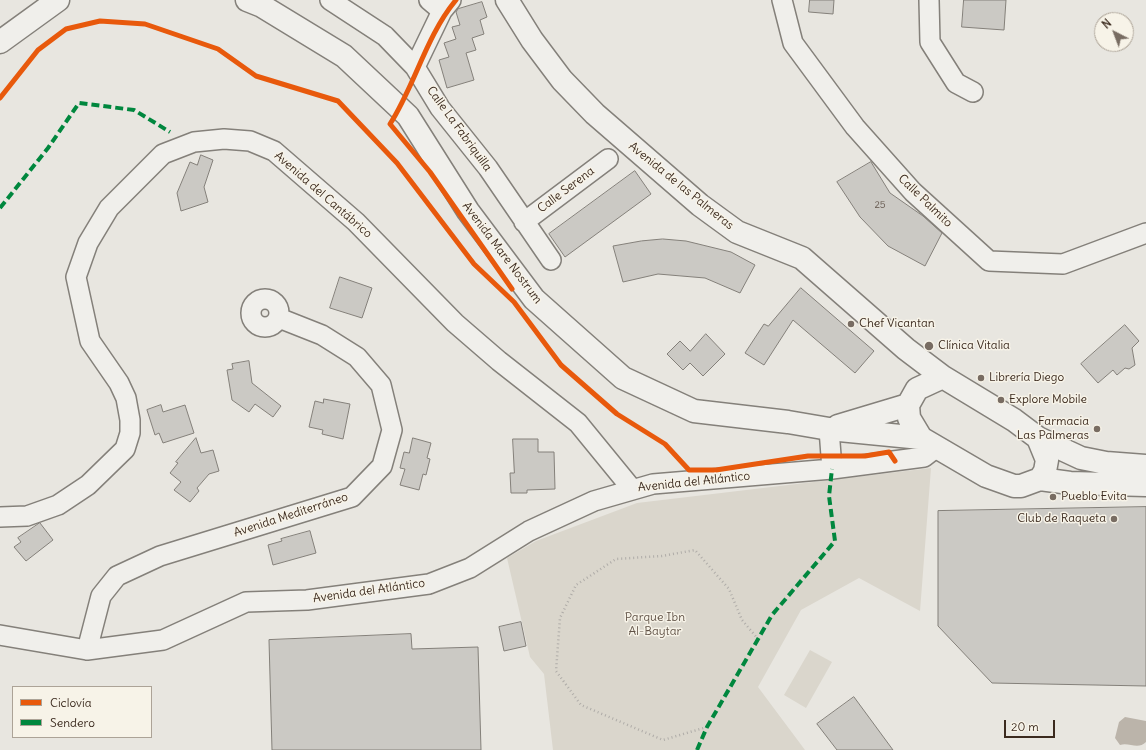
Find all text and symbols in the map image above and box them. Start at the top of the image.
north arrow [1094,12,1134,52]
text: N [1099,16,1114,32]
street label: Calle La Fabriquilla [423,84,495,174]
street label: Avenida de las Palmeras [626,139,736,233]
street label: Avenida del Cantábrico [271,149,375,241]
street label: Calle Serena [535,164,597,216]
street label: Calle Palmito [895,172,955,230]
street label: Avenida Mare Nostrum [459,199,545,307]
house number: 25 [874,199,886,211]
place label: Chef Vicantan [859,317,935,331]
marker: Chef Vicantan [846,319,856,329]
place label: Clínica Vitalia [938,339,1010,353]
marker: Clínica Vitalia [923,340,935,352]
place label: Librería Diego [989,371,1064,385]
marker: Librería Diego [976,373,986,383]
place label: Explore Mobile [1009,393,1087,407]
marker: Explore Mobile [996,395,1006,405]
place label: Farmacia Las Palmeras [1017,415,1089,443]
marker: Farmacia Las Palmeras [1092,424,1102,434]
street label: Avenida del Atlántico [637,469,751,495]
street label: Avenida Mediterráneo [232,490,350,540]
place label: Pueblo Evita [1061,490,1127,504]
marker: Pueblo Evita [1048,492,1058,502]
place label: Club de Raqueta [1017,512,1106,526]
marker: Club de Raqueta [1109,514,1119,524]
street label: Avenida del Atlántico [312,576,426,606]
park label: Parque Ibn Al-Baytar [625,611,685,639]
legend [12,686,152,738]
text: Ciclovía [50,695,91,710]
scale bar [1006,712,1057,738]
text: Sendero [50,715,95,730]
text: 20 m [1011,719,1039,734]

